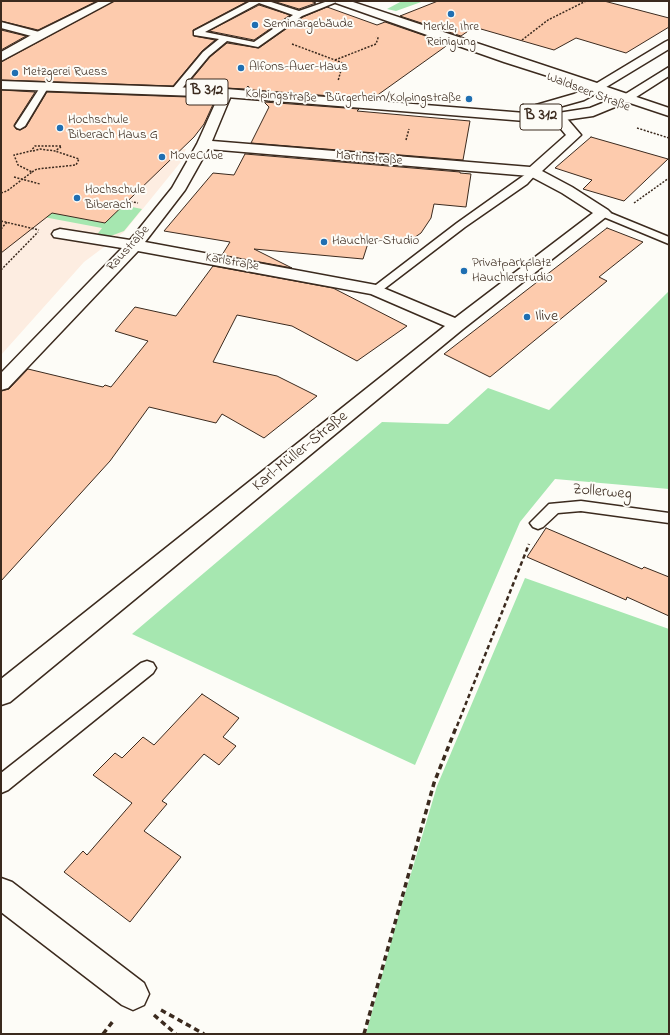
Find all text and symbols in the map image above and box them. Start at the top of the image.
marker: Merkle, Ihre Reinigung [446,9,456,19]
place label: Seminargebäude [263,17,353,33]
marker: Seminargebäude [250,20,260,30]
place label: Merkle, Ihre Reinigung [423,20,479,51]
place label: Alfons-Auer-Haus [249,60,348,76]
marker: Alfons-Auer-Haus [236,63,246,73]
place label: Metzgerei Ruess [23,65,107,81]
marker: Metzgerei Ruess [10,68,20,78]
street label: Waldseer Straße [544,70,632,116]
road number: B 312 [186,79,228,105]
street label: Kolpingstraße [245,87,317,107]
place label: Bürgerheim/Kolpingstraße [325,91,461,107]
marker: Bürgerheim/Kolpingstraße [464,94,474,104]
road number: B 312 [520,104,562,130]
place label: Hochschule Biberach Haus G [68,113,158,144]
marker: Hochschule Biberach Haus G [55,123,65,133]
street label: Martinstraße [335,148,403,170]
place label: MoveCube [170,149,223,165]
marker: MoveCube [157,152,167,162]
place label: Hochschule Biberach [85,183,145,214]
marker: Hochschule Biberach [72,193,82,203]
street label: Raustraße [104,223,154,275]
place label: Hauchler-Studio [332,234,419,250]
marker: Hauchler-Studio [319,237,329,247]
street label: Karlstraße [204,251,260,275]
place label: Privatparkplatz Hauchlerstudio [472,256,553,287]
marker: Privatparkplatz Hauchlerstudio [459,266,469,276]
place label: Ilive [535,307,558,327]
marker: Ilive [522,312,532,322]
street label: Karl-Müller-Straße [249,408,353,496]
street label: Zollerweg [572,481,632,505]

